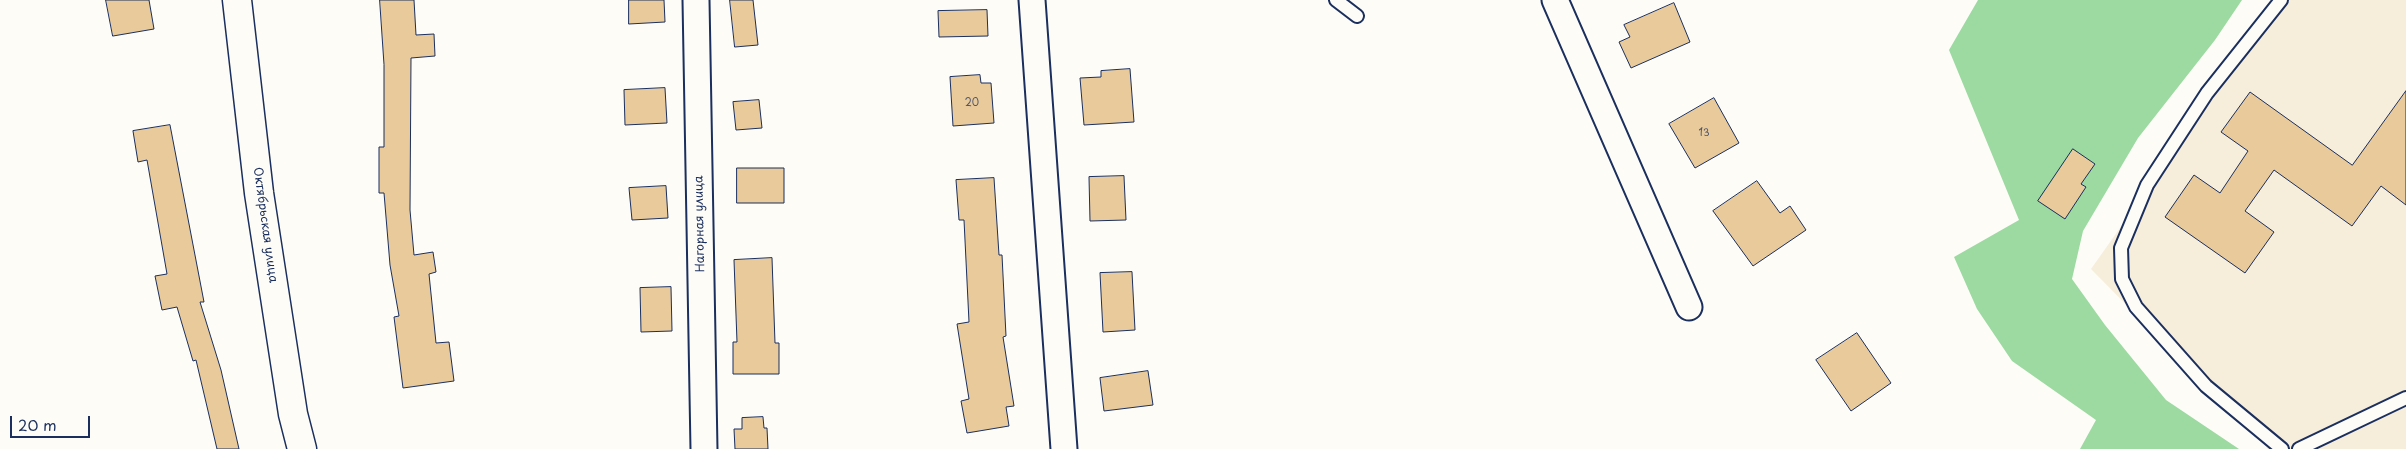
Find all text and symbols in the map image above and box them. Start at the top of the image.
house number: 20 [965,97,979,109]
house number: 13 [1698,127,1710,139]
street label: Октябрьская улица [250,166,280,284]
street label: Нагорная улица [692,175,708,273]
scale bar [12,406,92,438]
text: 20 m [18,413,57,436]

